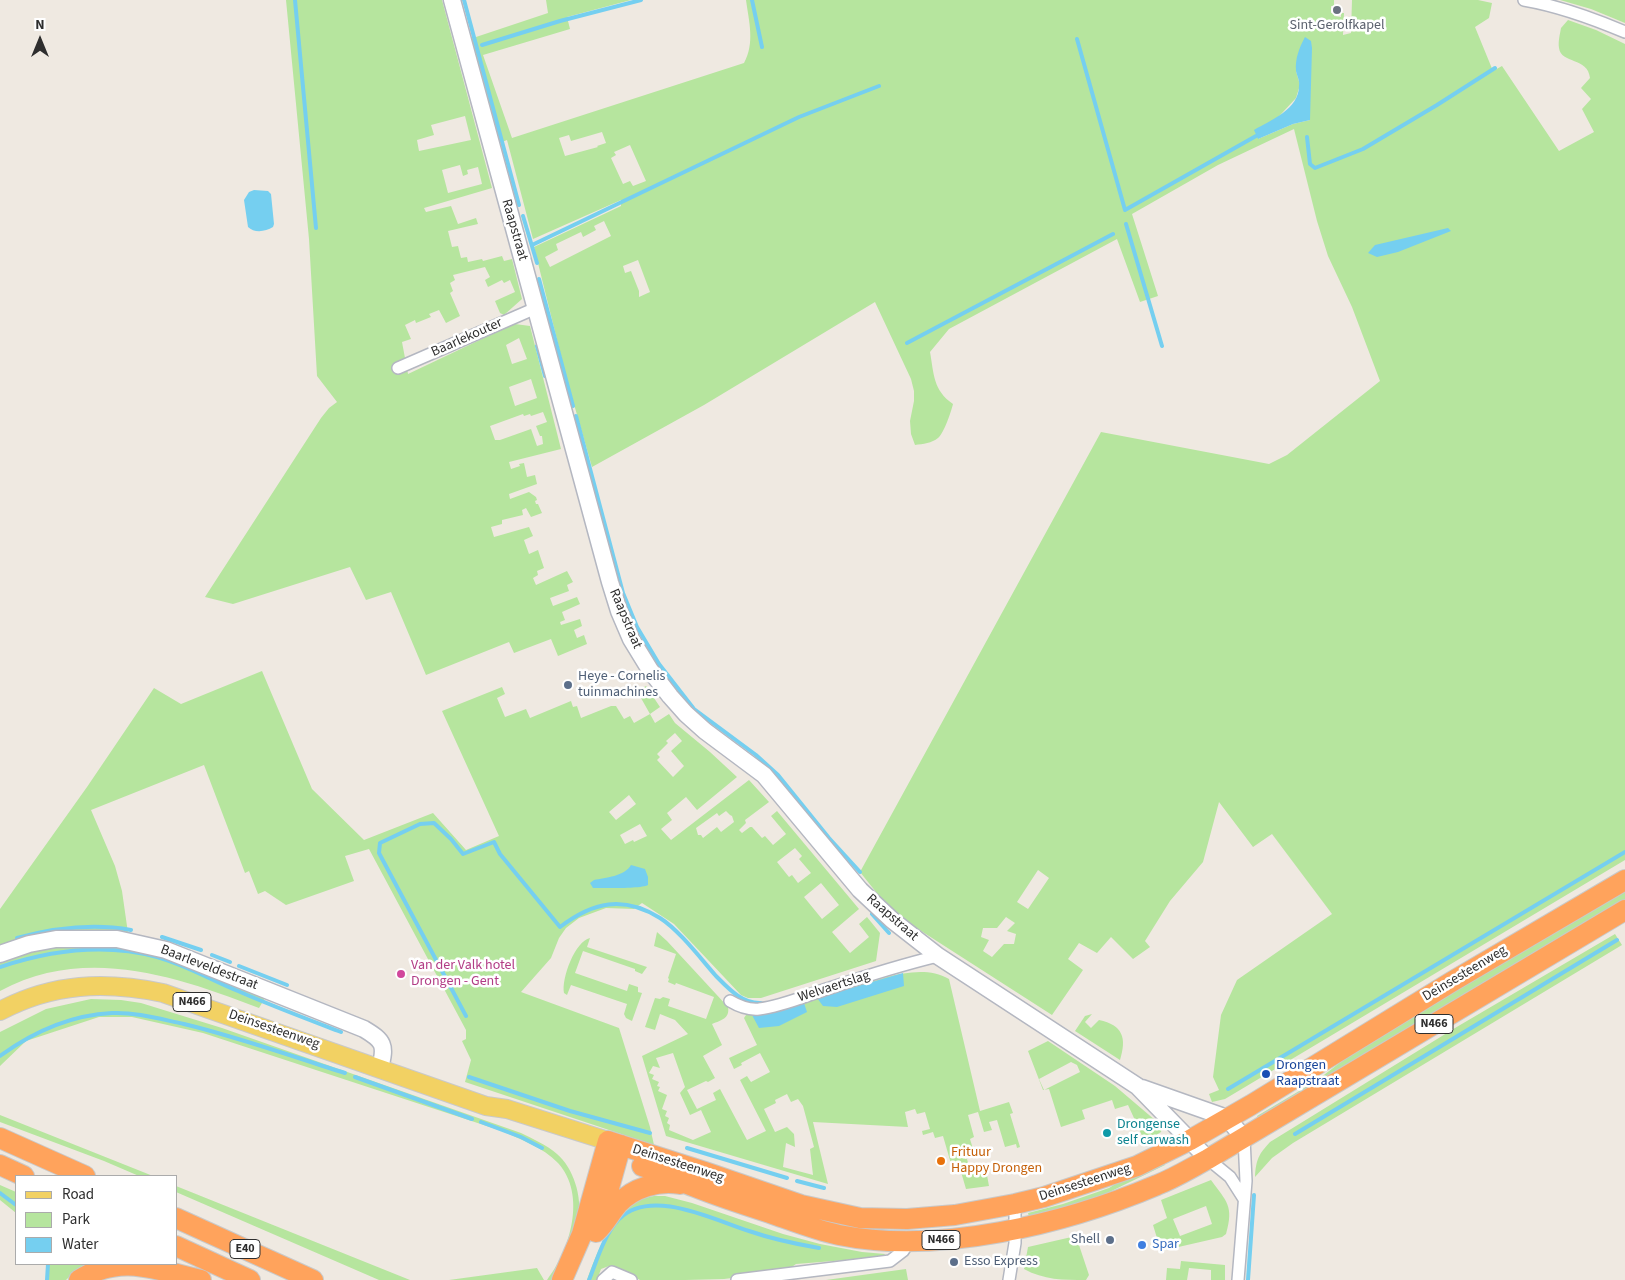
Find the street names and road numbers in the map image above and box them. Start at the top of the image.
street label: Raapstraat [497,197,531,263]
street label: Baarlekouter [429,315,505,361]
street label: Raapstraat [605,587,645,651]
street label: Raapstraat [863,891,921,945]
street label: Baarleveldestraat [158,942,260,994]
street label: Deinsesteenweg [1420,942,1510,1006]
street label: Welvaertslag [796,967,872,1007]
road number: N466 [173,992,211,1012]
street label: Deinsesteenweg [226,1007,322,1053]
road number: N466 [1415,1014,1453,1034]
street label: Deinsesteenweg [630,1141,726,1187]
street label: Deinsesteenweg [1037,1160,1133,1206]
road number: N466 [922,1230,960,1250]
road number: E40 [230,1240,260,1258]

